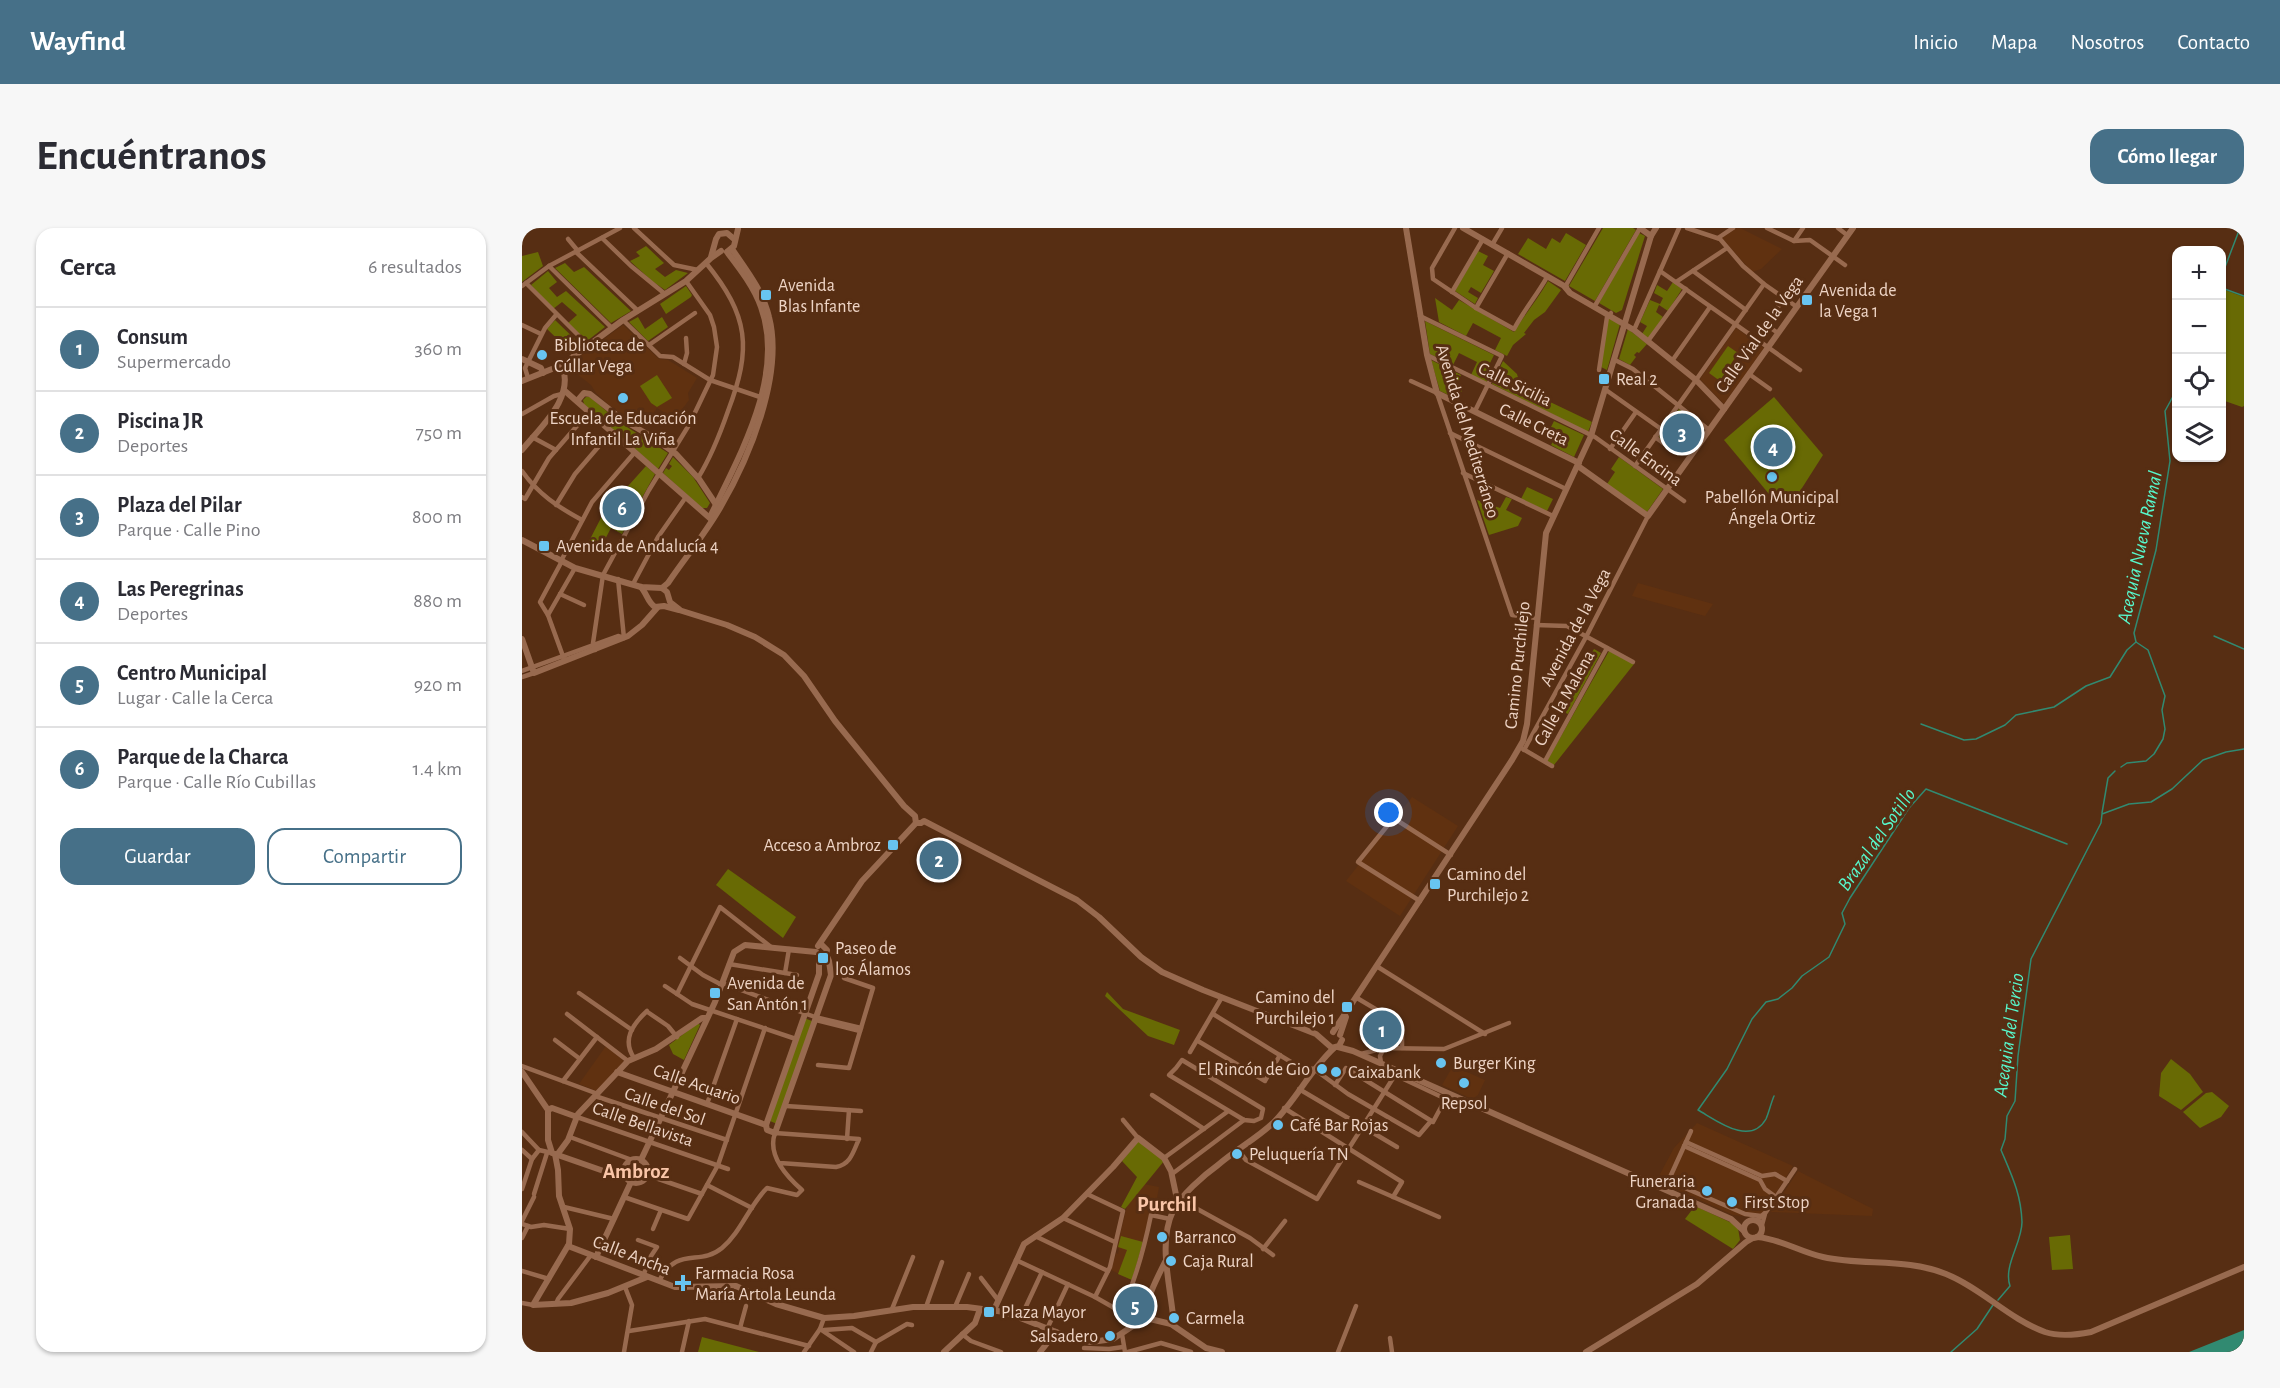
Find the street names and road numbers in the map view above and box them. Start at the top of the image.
street label: Calle Vial de la Vega [1713,273,1807,397]
street label: Avenida del Mediterráneo [1432,342,1502,520]
street label: Calle Sicilia [1475,359,1554,410]
street label: Calle Creta [1496,400,1571,449]
street label: Calle Encina [1606,426,1685,490]
street label: Avenida de la Vega [1537,566,1614,689]
street label: Camino Purchilejo [1502,600,1534,730]
street label: Calle la Malena [1531,648,1599,749]
street label: Calle Acuario [651,1062,743,1108]
street label: Calle del Sol [622,1085,707,1129]
street label: Calle Bellavista [590,1099,695,1151]
street label: Calle Ancha [590,1233,673,1279]

